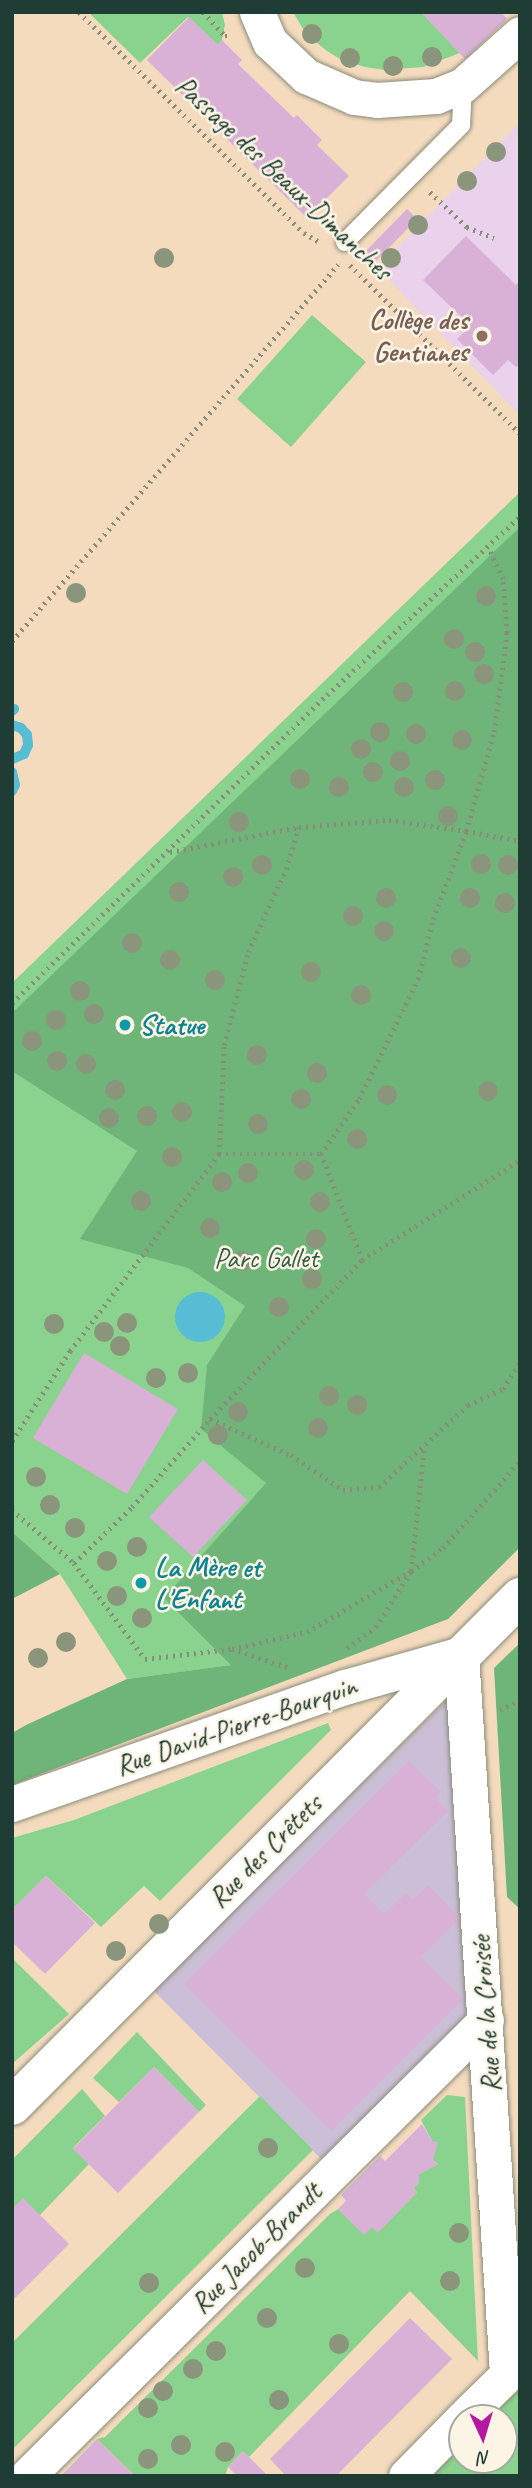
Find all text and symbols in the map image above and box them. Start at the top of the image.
street label: Passage des Beaux-Dimanches [169,69,399,287]
place label: Collège des Gentianes [369,303,468,369]
marker: Collège des Gentianes [474,328,490,344]
place label: Statue [139,1008,204,1042]
marker: Statue [117,1017,133,1033]
park label: Parc Gallet [214,1241,318,1275]
place label: La Mère et L'Enfant [155,1550,261,1616]
marker: La Mère et L'Enfant [133,1575,149,1591]
street label: Rue David-Pierre-Bourquin [111,1669,361,1783]
street label: Rue des Crêtets [201,1787,329,1915]
street label: Rue de la Croisée [464,1934,508,2094]
street label: Rue Jacob-Brandt [183,2175,329,2321]
north arrow [448,2404,518,2474]
text: N [478,2446,491,2470]

